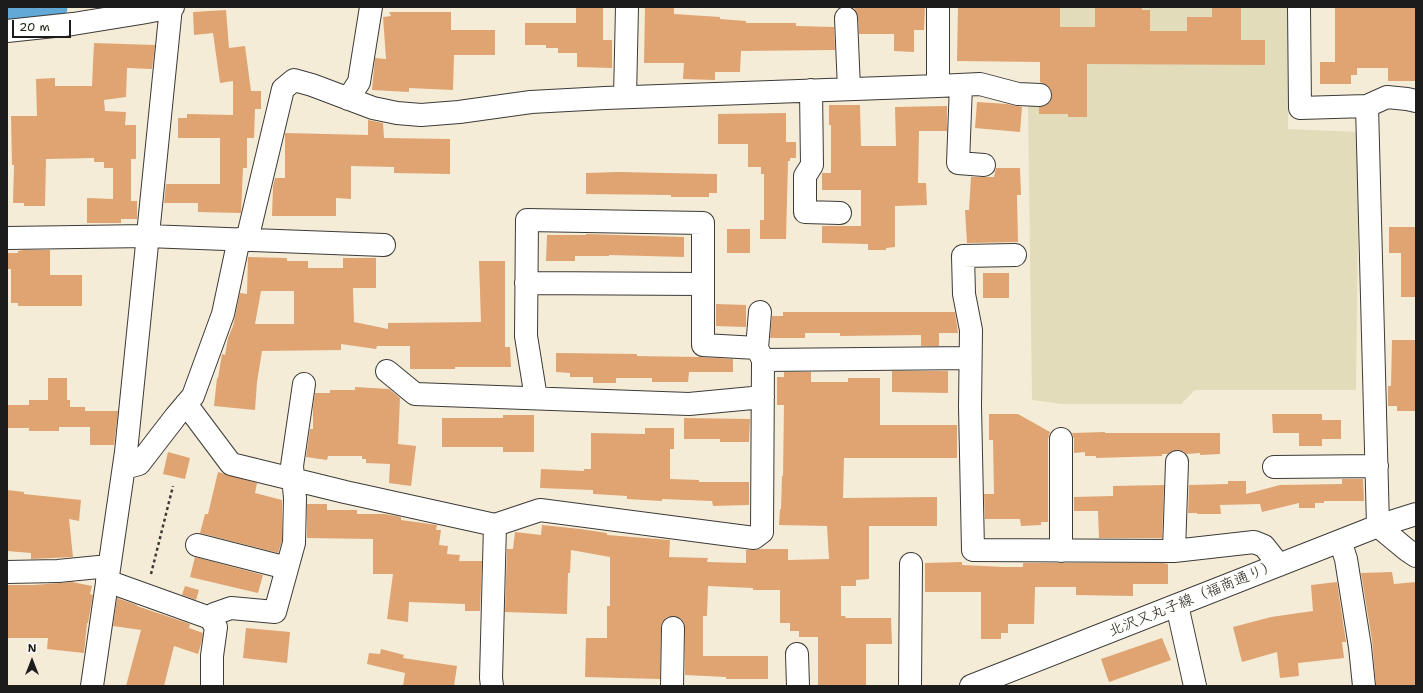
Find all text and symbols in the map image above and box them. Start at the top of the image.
scale bar [14,12,73,38]
text: 20 m [19,19,50,35]
street label: 北沢又丸子線（福商通り） [1106,557,1280,641]
north arrow [12,641,52,681]
text: N [28,641,36,656]

